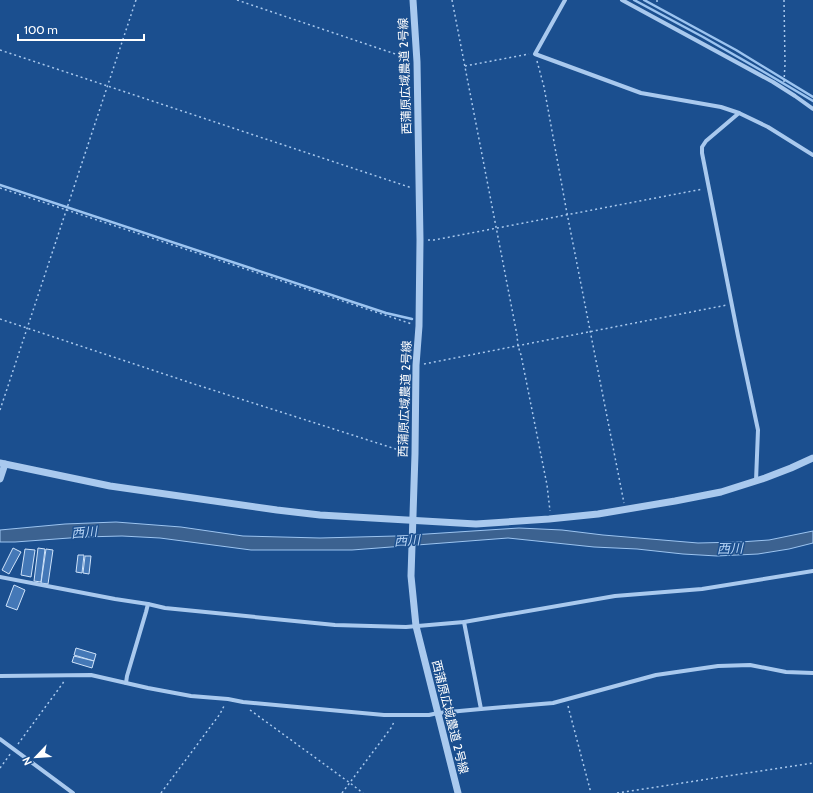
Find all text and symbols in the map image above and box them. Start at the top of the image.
scale bar [18,16,144,42]
street label: 西蒲原広域農道 2号線 [395,17,414,135]
text: 100 m [24,22,58,37]
street label: 西蒲原広域農道 2号線 [395,340,414,458]
water label: 西川 [70,523,100,541]
water label: 西川 [394,531,422,549]
water label: 西川 [717,540,745,556]
street label: 西蒲原広域農道 2号線 [429,658,472,775]
north arrow [16,737,56,777]
text: N [19,755,35,768]

